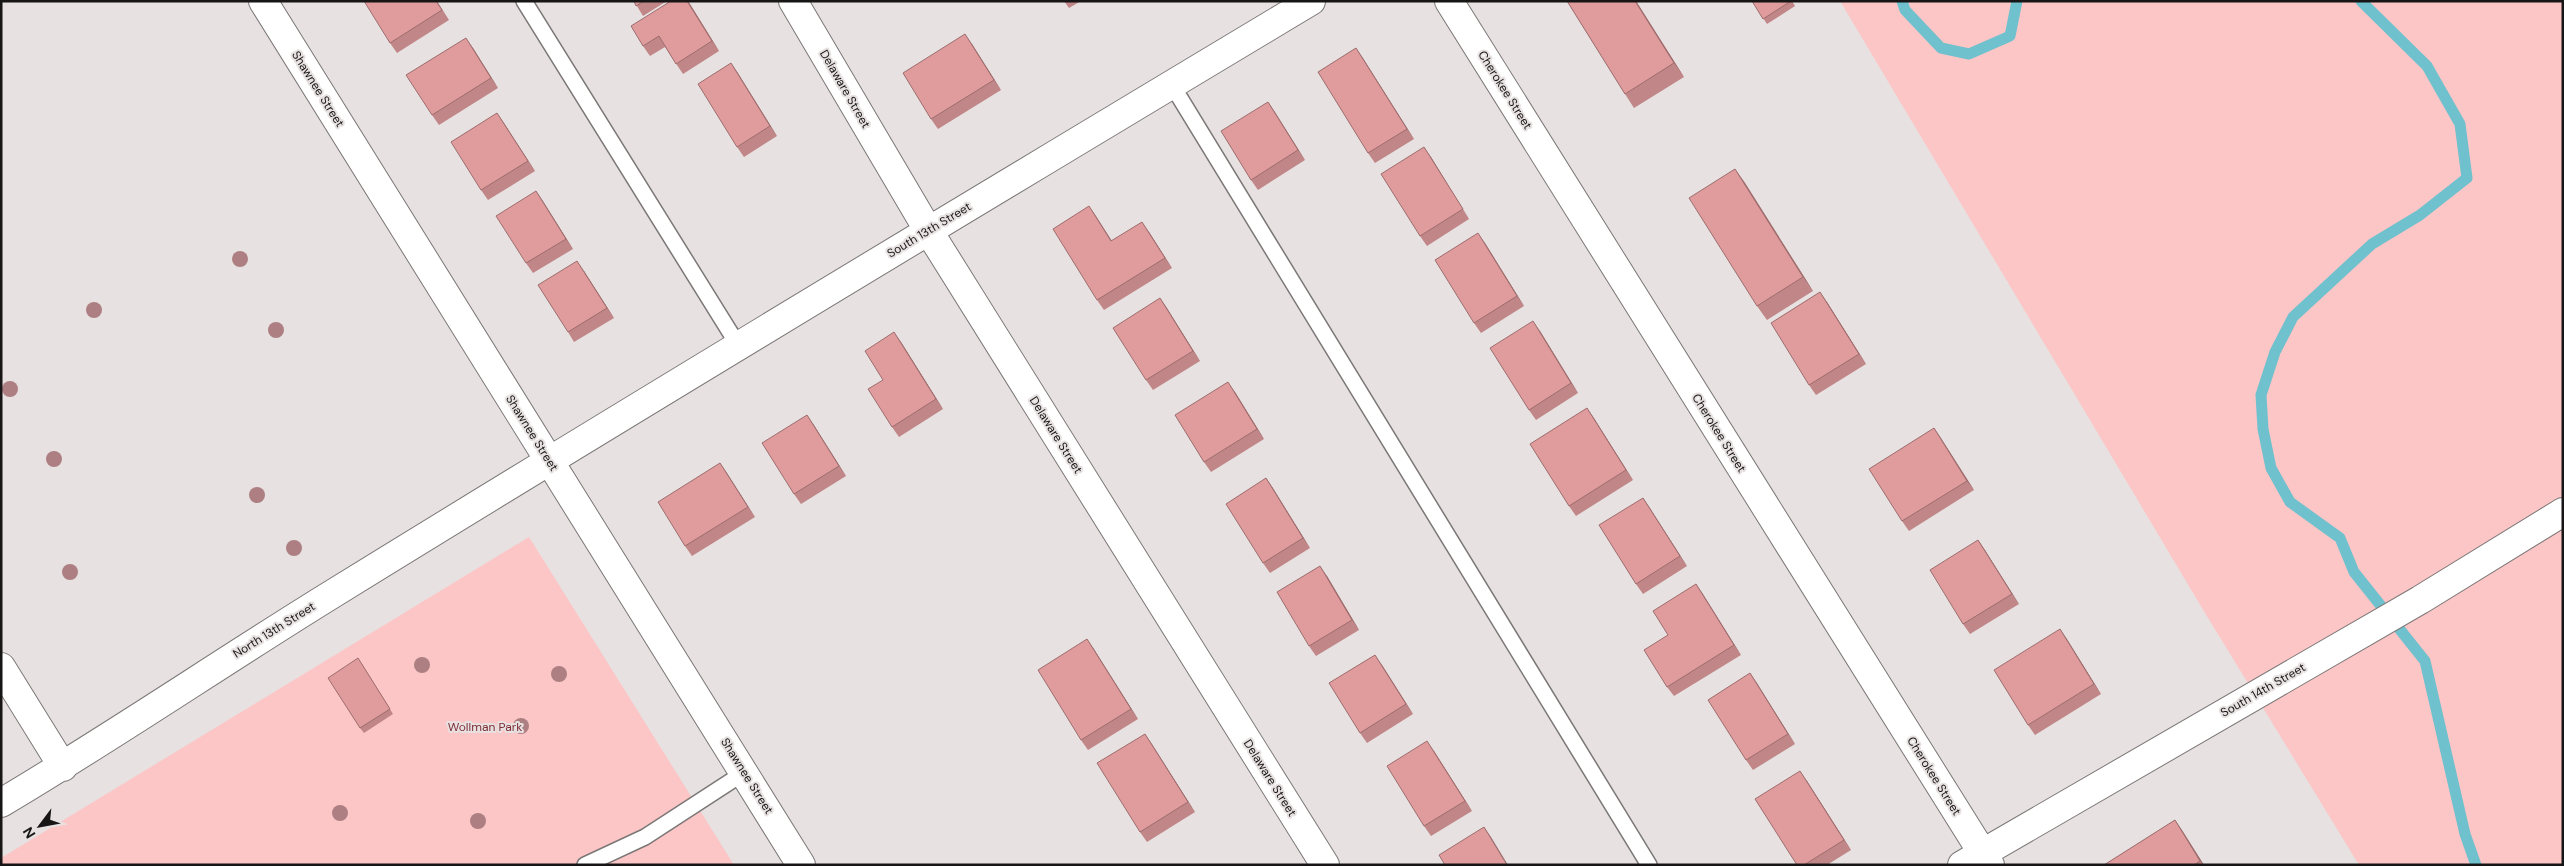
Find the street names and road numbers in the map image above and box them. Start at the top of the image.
street label: Delaware Street [816,47,874,131]
street label: Shawnee Street [288,48,348,130]
street label: Cherokee Street [1474,48,1536,133]
street label: South 13th Street [884,198,974,261]
street label: Cherokee Street [1688,391,1750,476]
street label: Shawnee Street [502,392,562,474]
street label: Delaware Street [1026,394,1086,477]
street label: North 13th Street [230,598,318,662]
street label: South 14th Street [2218,659,2309,721]
street label: Cherokee Street [1903,734,1965,819]
street label: Shawnee Street [717,735,777,817]
street label: Delaware Street [1240,737,1300,820]

